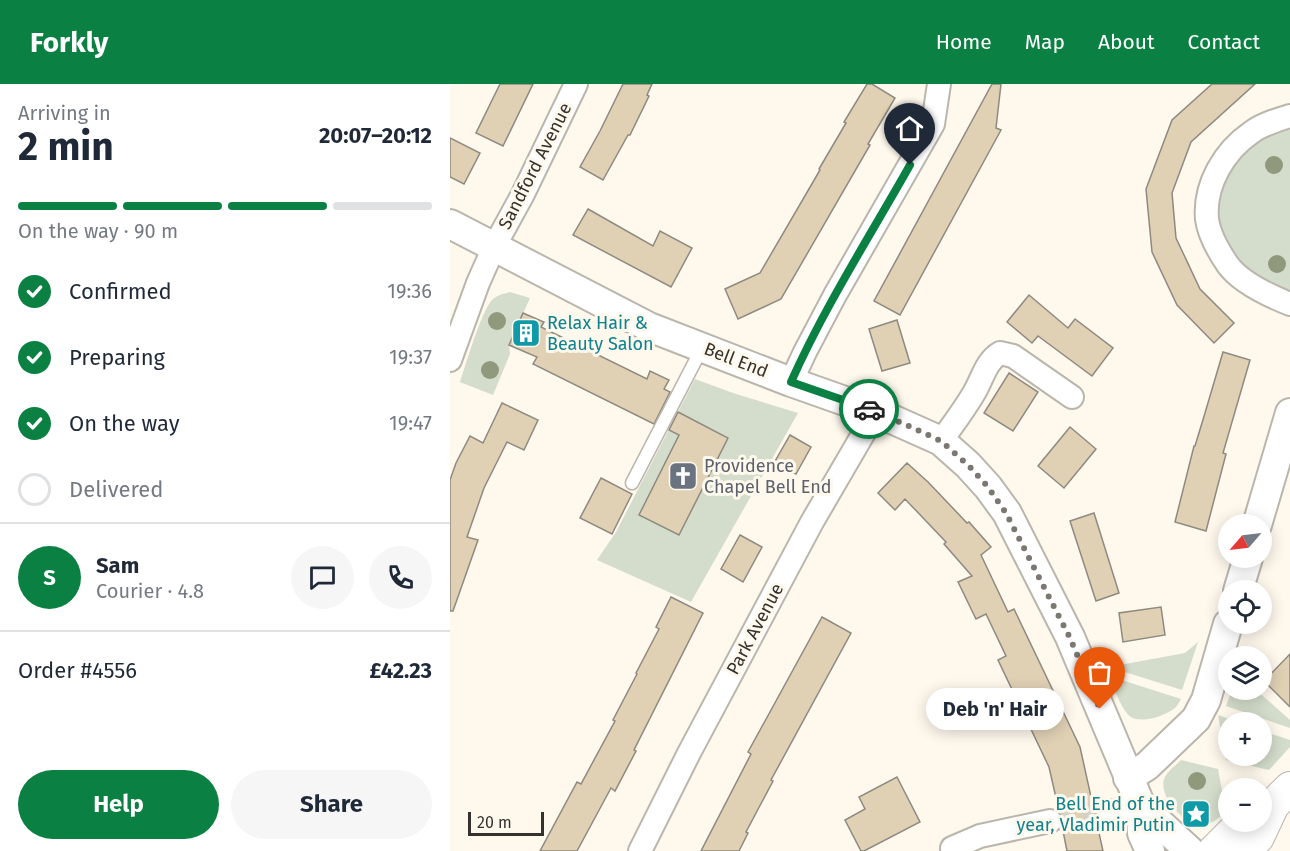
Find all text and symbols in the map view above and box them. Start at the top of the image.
text: Forkly [30,26,108,59]
text: Home [936,29,992,55]
text: Map [1025,29,1065,55]
text: About [1098,29,1155,55]
text: Contact [1188,29,1260,55]
street label: Sandford Avenue [494,99,576,233]
text: Arriving in [18,101,111,125]
pin [884,103,935,165]
icon: home [893,112,926,145]
text: 20:07–20:12 [319,122,432,149]
text: 2 min [18,124,114,170]
text: On the way · 90 m [18,219,178,243]
icon: check [18,275,51,308]
text: Confirmed [69,278,172,305]
text: 19:36 [387,279,432,303]
place label: Relax Hair & Beauty Salon [547,312,654,355]
building icon: Relax Hair & Beauty Salon [510,317,542,349]
street label: Bell End [701,338,771,382]
icon: check [18,341,51,374]
text: Preparing [69,344,165,371]
text: 19:37 [389,345,432,369]
courier [839,379,899,439]
icon: car [853,393,886,426]
icon: check [18,407,51,440]
text: On the way [69,410,180,437]
text: 19:47 [389,411,432,435]
place label: Providence Chapel Bell End [704,455,832,498]
church icon: Providence Chapel Bell End [667,460,699,492]
text: Delivered [69,476,164,503]
north arrow [1218,514,1272,568]
map controls [1218,514,1272,832]
button: chat [291,546,354,609]
button: phone [369,546,432,609]
text: Sam [96,552,139,579]
text: S [43,564,56,591]
text: Courier · 4.8 [96,579,204,603]
street label: Park Avenue [722,580,788,678]
button: locate [1218,580,1272,634]
button: layers [1218,646,1272,700]
pin [1074,647,1125,709]
icon: bag [1083,656,1116,689]
text: Order #4556 [18,657,137,684]
text: £42.23 [369,657,432,684]
callout: Deb 'n' Hair [926,688,1064,730]
text: Deb 'n' Hair [943,697,1047,721]
button: + [1218,712,1272,766]
button: Help [18,770,219,839]
button: Share [231,770,432,839]
button: − [1218,778,1272,832]
place label: Bell End of the year, Vladimir Putin [1017,793,1175,836]
place icon: Bell End of the year, Vladimir Putin [1180,798,1212,830]
scale bar [468,809,544,836]
text: 20 m [477,813,512,832]

